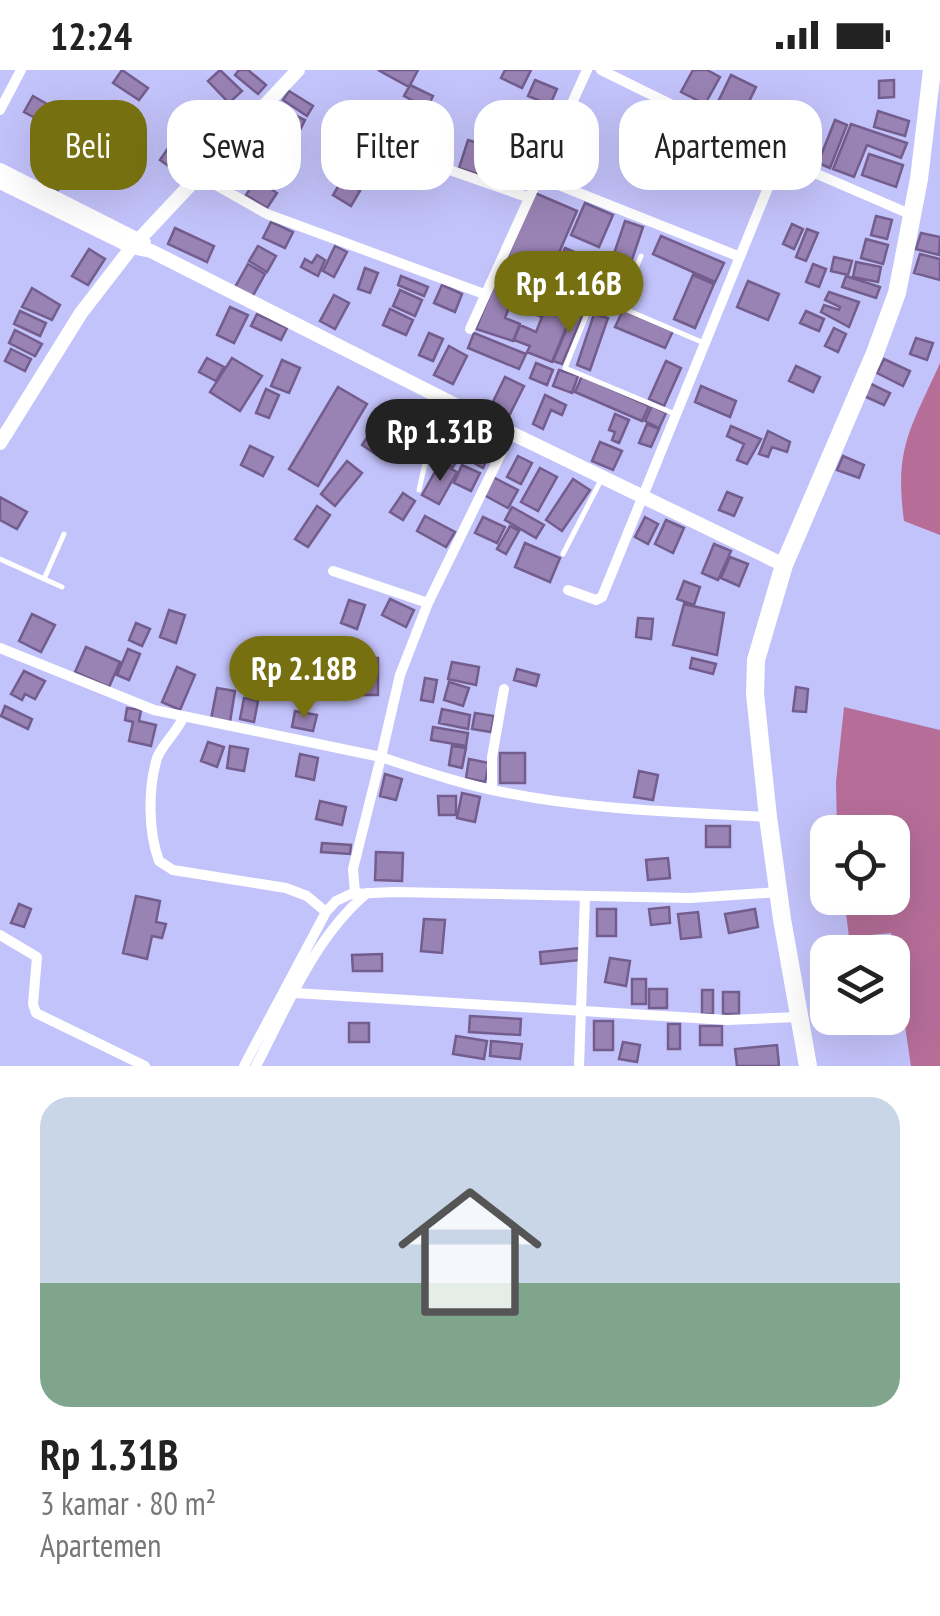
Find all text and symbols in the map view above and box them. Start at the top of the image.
text: 12:24 [50,11,132,60]
chip: Beli [30,100,147,190]
chip: Sewa [167,100,301,190]
chip: Filter [321,100,454,190]
chip: Baru [474,100,599,190]
chip: Apartemen [619,100,822,190]
pin: Rp 1.16B [466,251,672,336]
text: Rp 1.16B [516,262,622,304]
pin: Rp 1.31B [337,399,543,484]
text: Rp 1.31B [387,410,493,452]
pin: Rp 2.18B [201,636,407,721]
text: Rp 2.18B [251,647,357,689]
map controls [810,815,910,1035]
button: locate [810,815,910,915]
button: layers [810,935,910,1035]
icon: home [380,1162,560,1342]
text: Rp 1.31B [40,1427,178,1482]
text: 3 kamar · 80 m² [40,1482,216,1524]
text: Apartemen [40,1524,161,1566]

